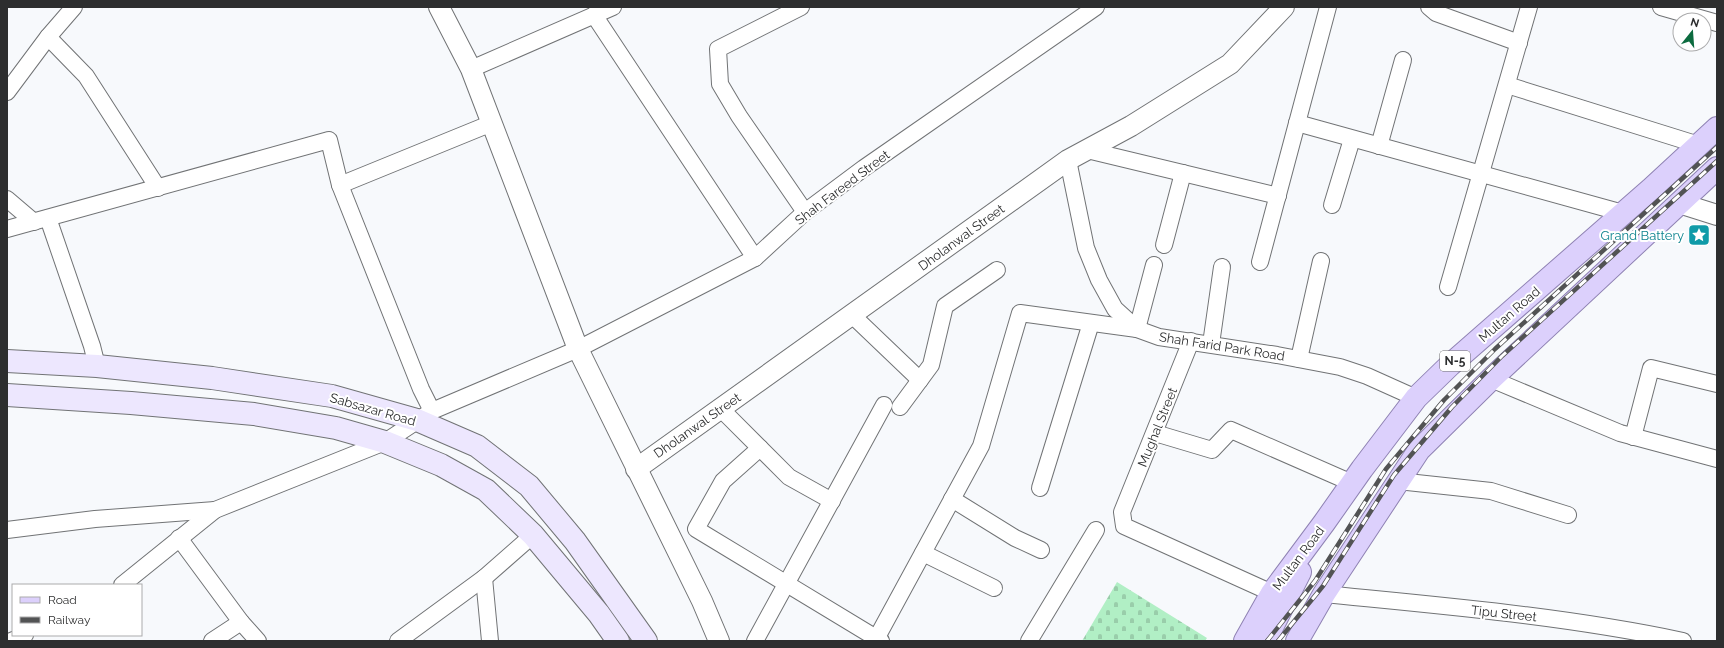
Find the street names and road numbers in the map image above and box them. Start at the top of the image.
street label: Shah Fareed Street [792,147,893,228]
street label: Dholanwal Street [915,201,1008,274]
street label: Multan Road [1476,284,1543,345]
street label: Shah Farid Park Road [1158,329,1286,364]
road number: N-5 [1440,351,1470,371]
street label: Mughal Street [1135,385,1180,469]
street label: Dholanwal Street [651,389,744,461]
street label: Sabsazar Road [328,390,418,429]
street label: Multan Road [1269,523,1327,593]
street label: Tipu Street [1470,603,1538,624]

